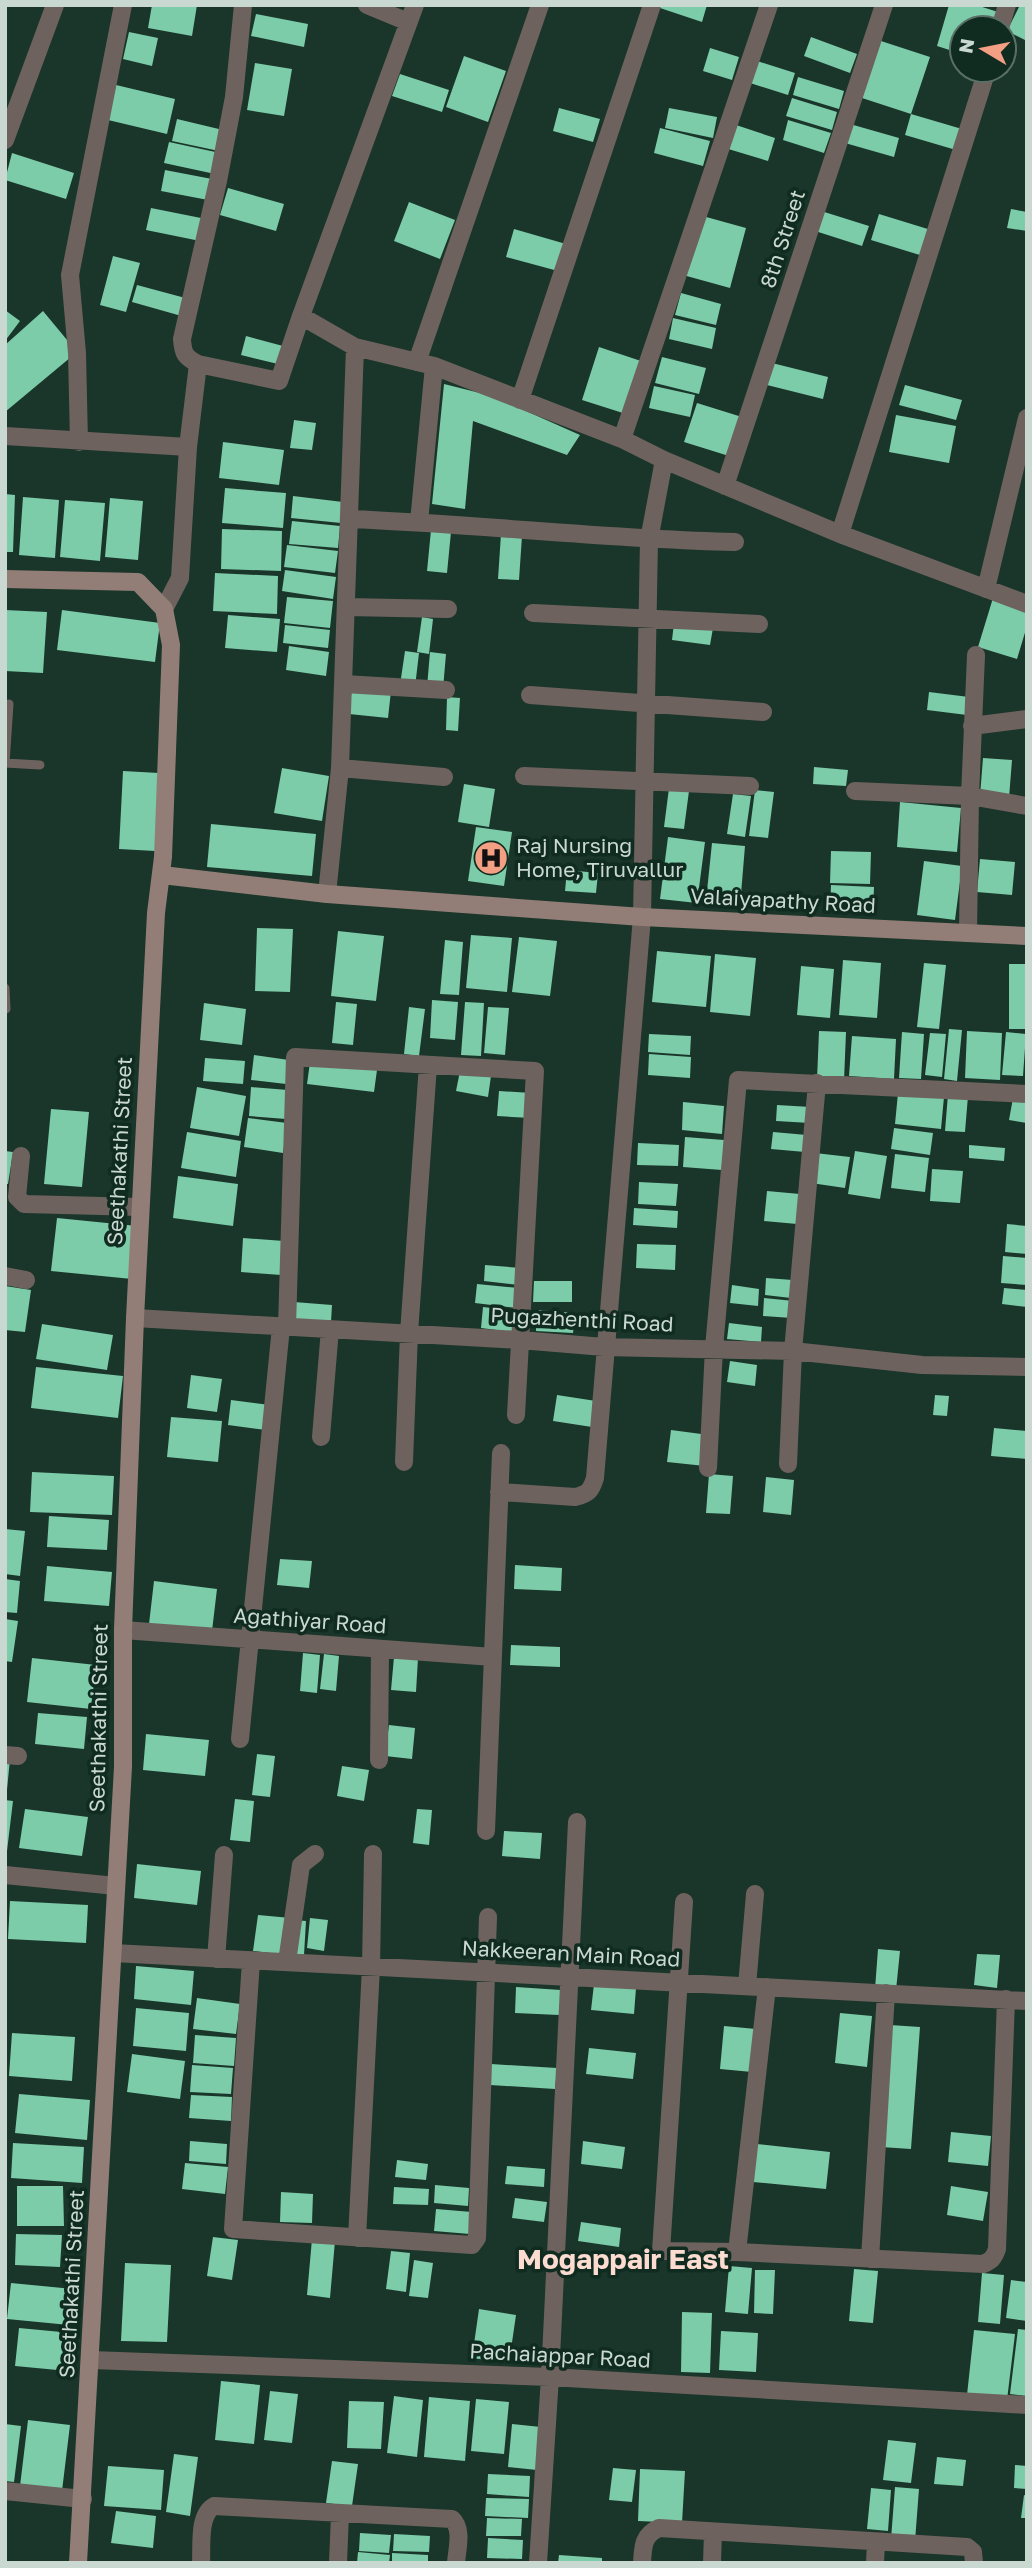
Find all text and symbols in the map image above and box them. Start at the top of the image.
north arrow [948,14,1018,84]
text: N [953,37,978,55]
street label: 8th Street [754,186,810,291]
place label: Raj Nursing Home, Tiruvallur [516,832,683,882]
hospital icon: Raj Nursing Home, Tiruvallur [472,839,510,877]
street label: Valaiyapathy Road [690,882,877,918]
street label: Seethakathi Street [101,1056,137,1246]
street label: Pugazhenthi Road [490,1301,674,1337]
street label: Agathiyar Road [233,1602,387,1638]
street label: Seethakathi Street [83,1623,113,1813]
street label: Nakkeeran Main Road [461,1934,681,1972]
street label: Seethakathi Street [53,2189,89,2379]
district label: Mogappair East [517,2242,729,2275]
street label: Pachaiappar Road [469,2337,651,2373]

